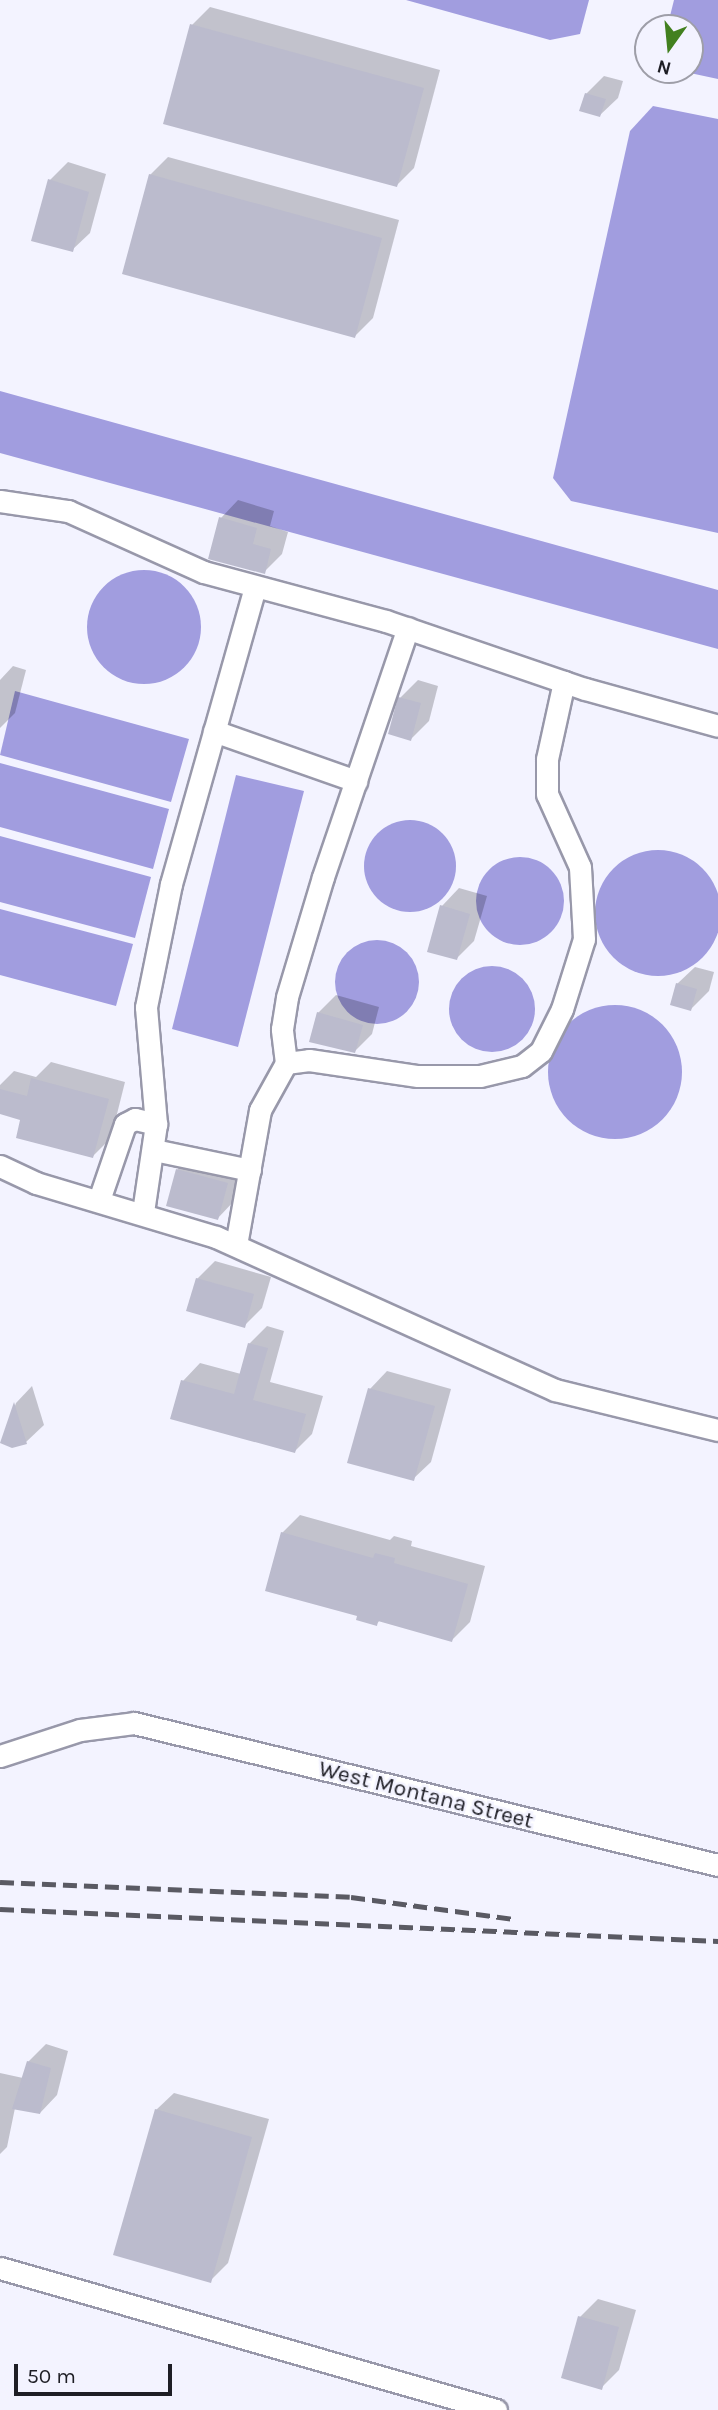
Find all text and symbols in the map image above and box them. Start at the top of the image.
north arrow [634,14,704,84]
text: N [655,55,674,80]
street label: West Montana Street [316,1755,536,1835]
scale bar [18,2350,175,2394]
text: 50 m [27,2364,76,2388]

